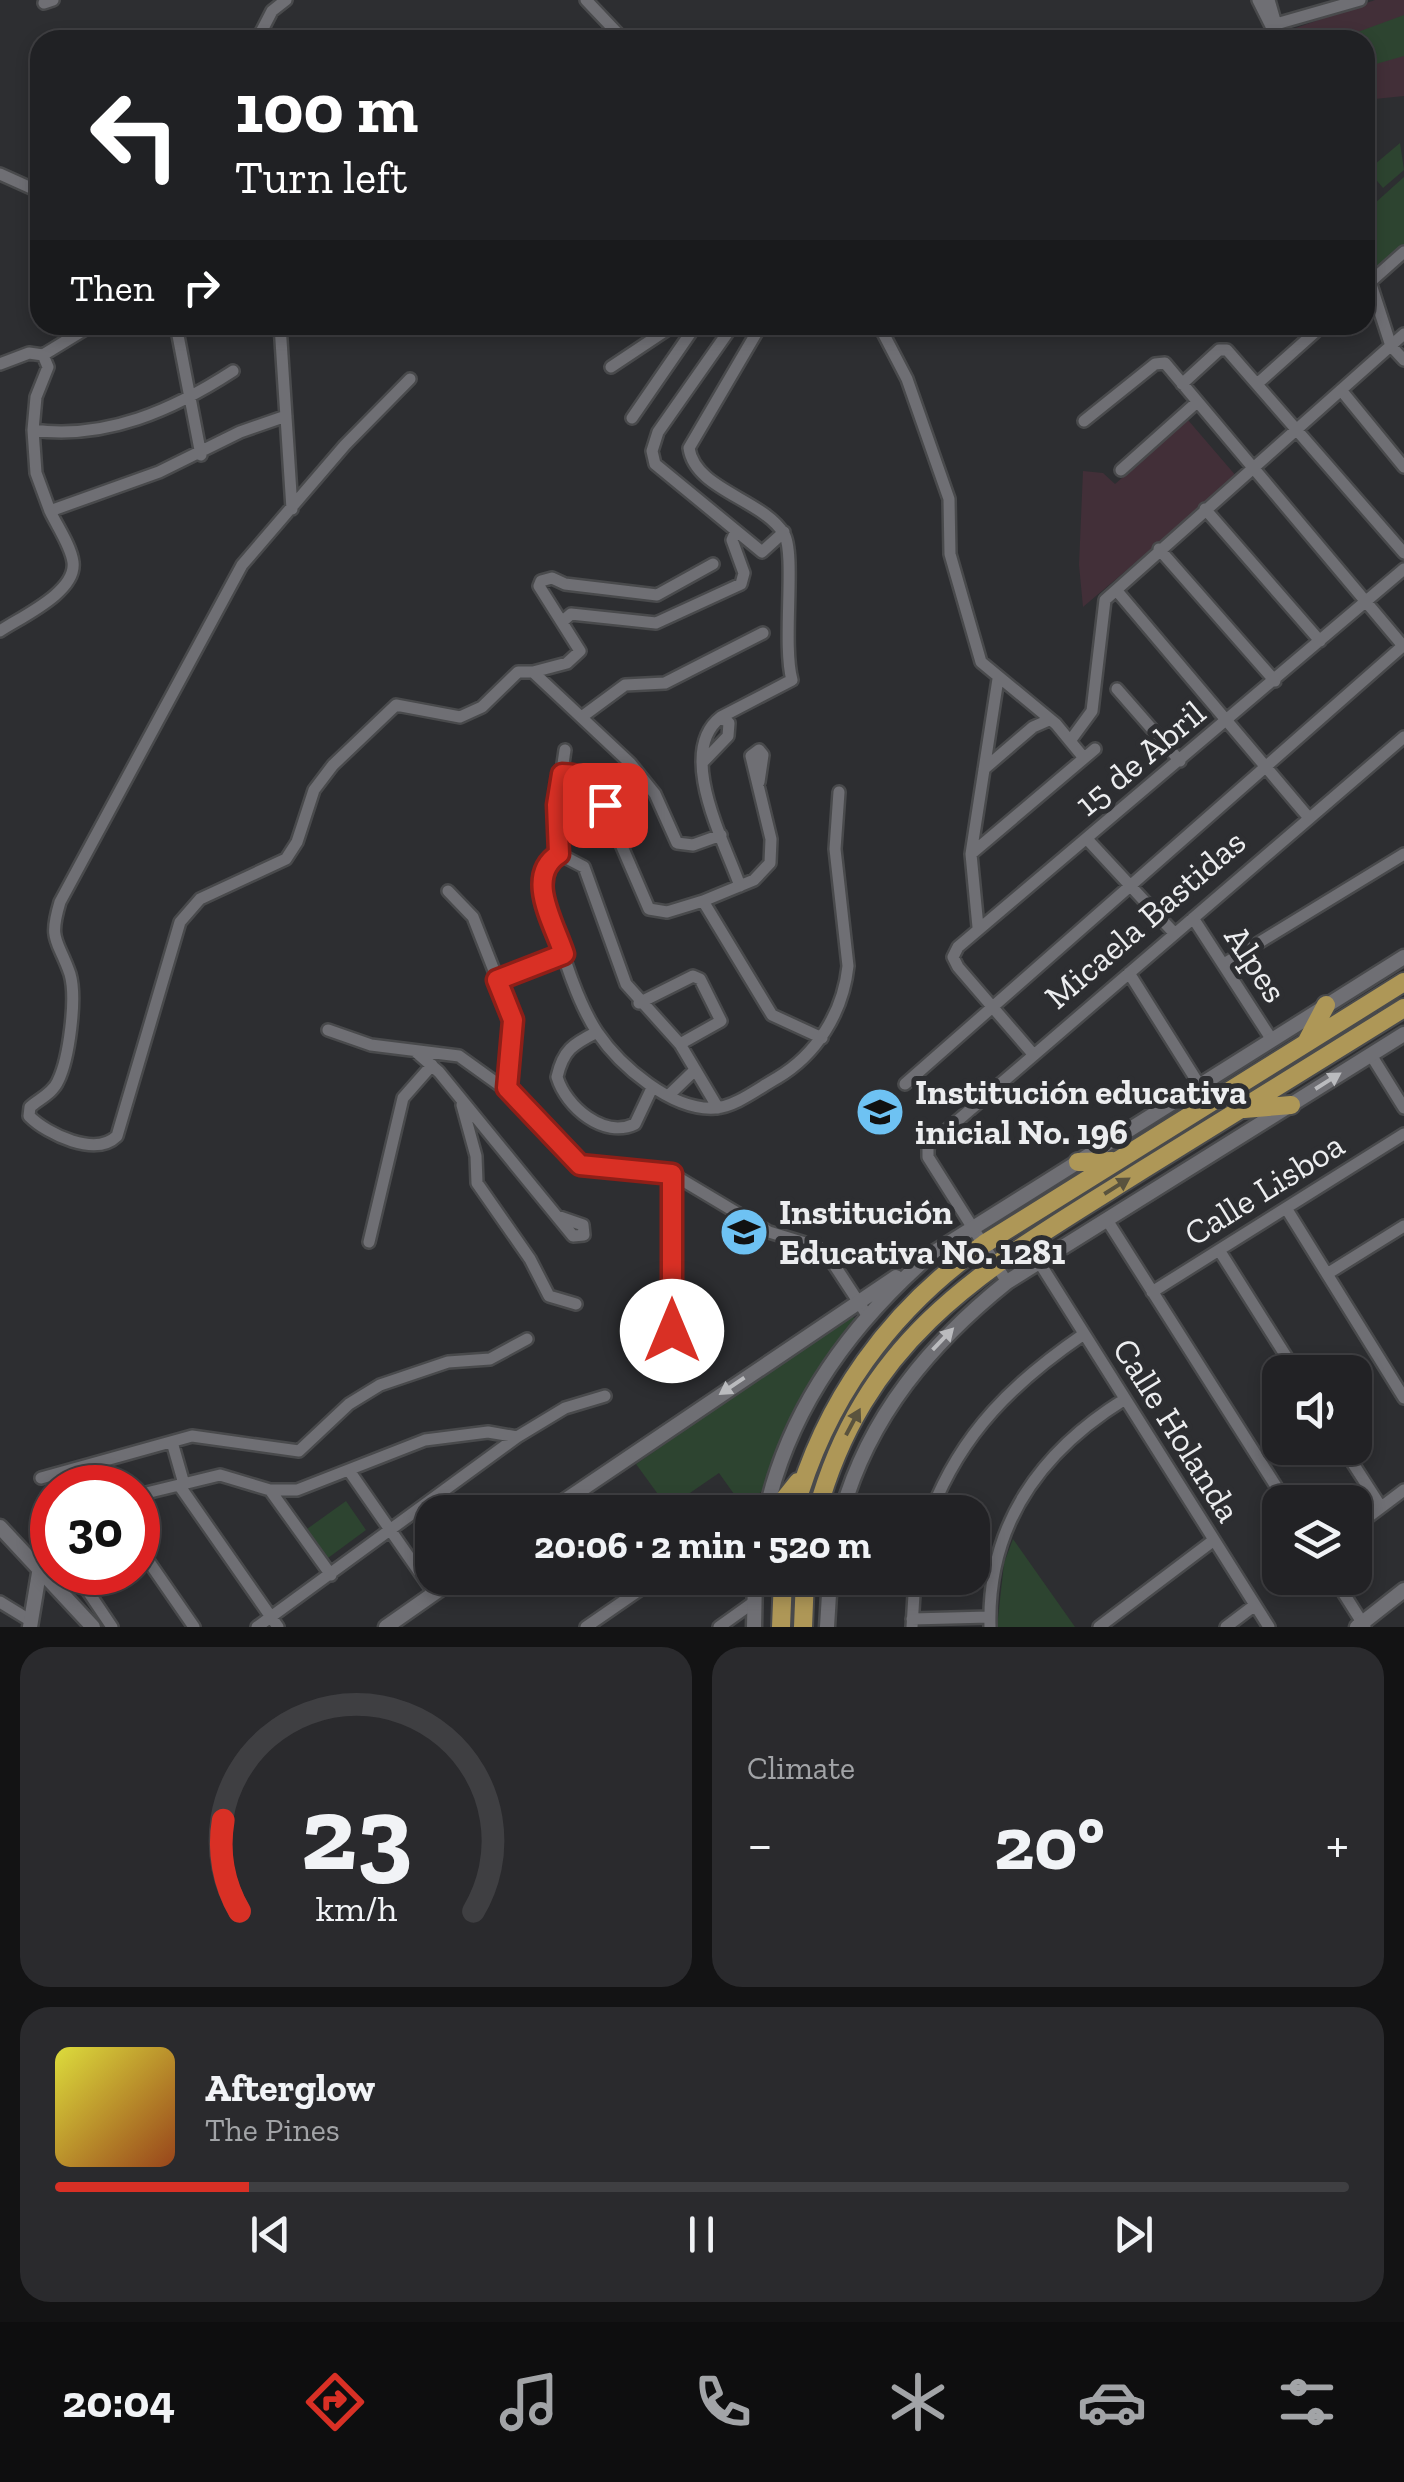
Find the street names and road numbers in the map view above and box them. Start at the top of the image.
street label: 15 de Abril [1066,691,1214,825]
street label: Micaela Bastidas [1036,820,1254,1018]
street label: Alpes [1216,918,1296,1010]
street label: Calle Lisboa [1176,1123,1352,1255]
street label: Calle Holanda [1104,1330,1250,1530]

